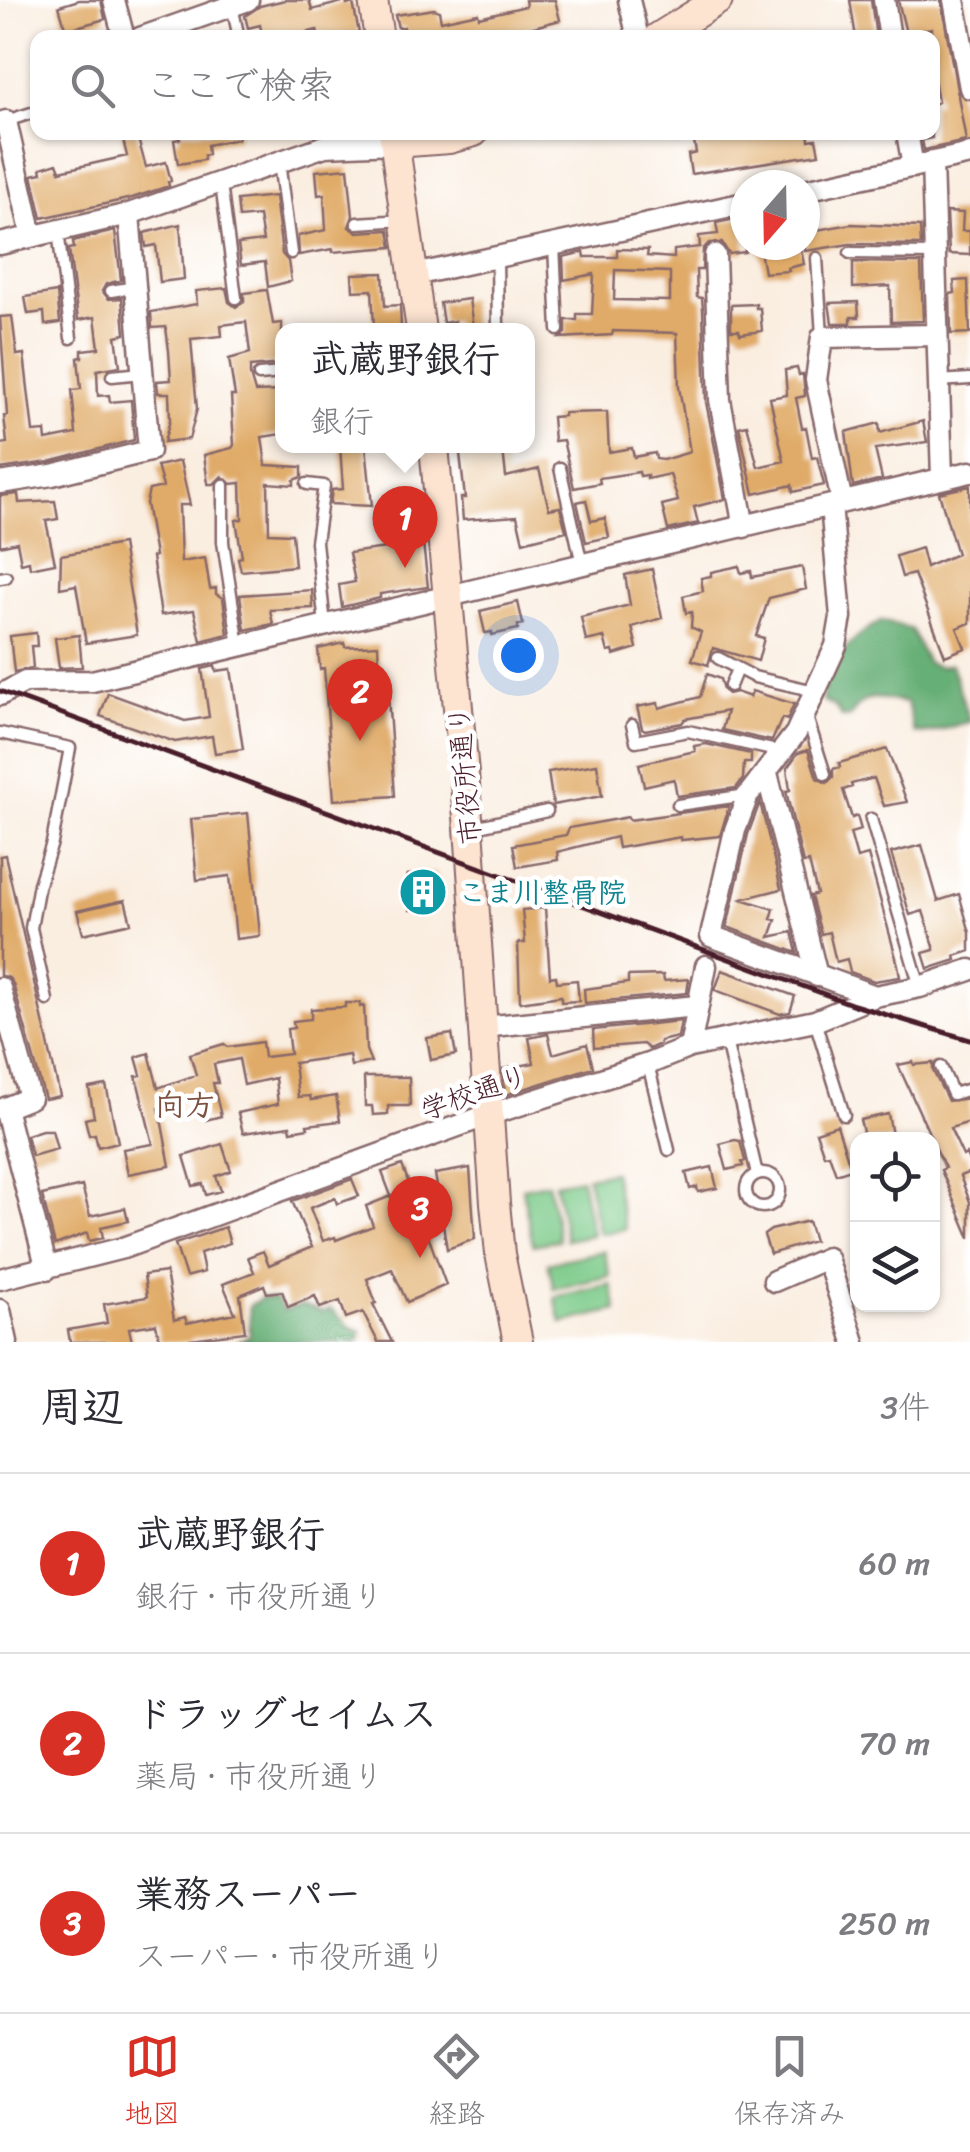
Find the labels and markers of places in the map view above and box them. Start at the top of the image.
pin: 1 [372,486,438,568]
pin: 2 [328,658,392,741]
building icon: こま川整骨院 [397,866,449,918]
place label: こま川整骨院 [458,868,626,917]
pin: 3 [388,1176,452,1258]

